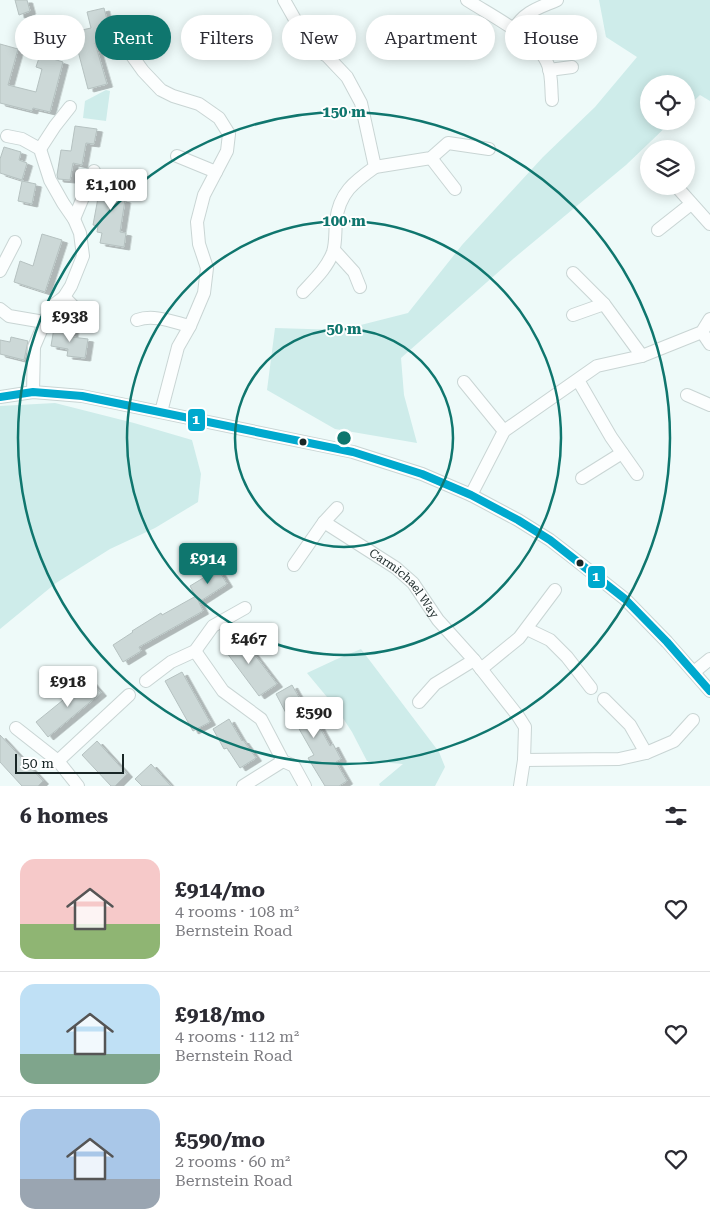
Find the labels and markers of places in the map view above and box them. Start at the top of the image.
pin: £1,100 [70,168,152,211]
pin: £938 [40,300,100,343]
centre of rings [335,429,353,447]
unlabelled marker [298,437,308,447]
pin: £914 [178,542,238,585]
unlabelled marker [575,558,585,568]
pin: £467 [219,622,279,665]
pin: £918 [38,666,98,708]
pin: £590 [284,696,344,739]

